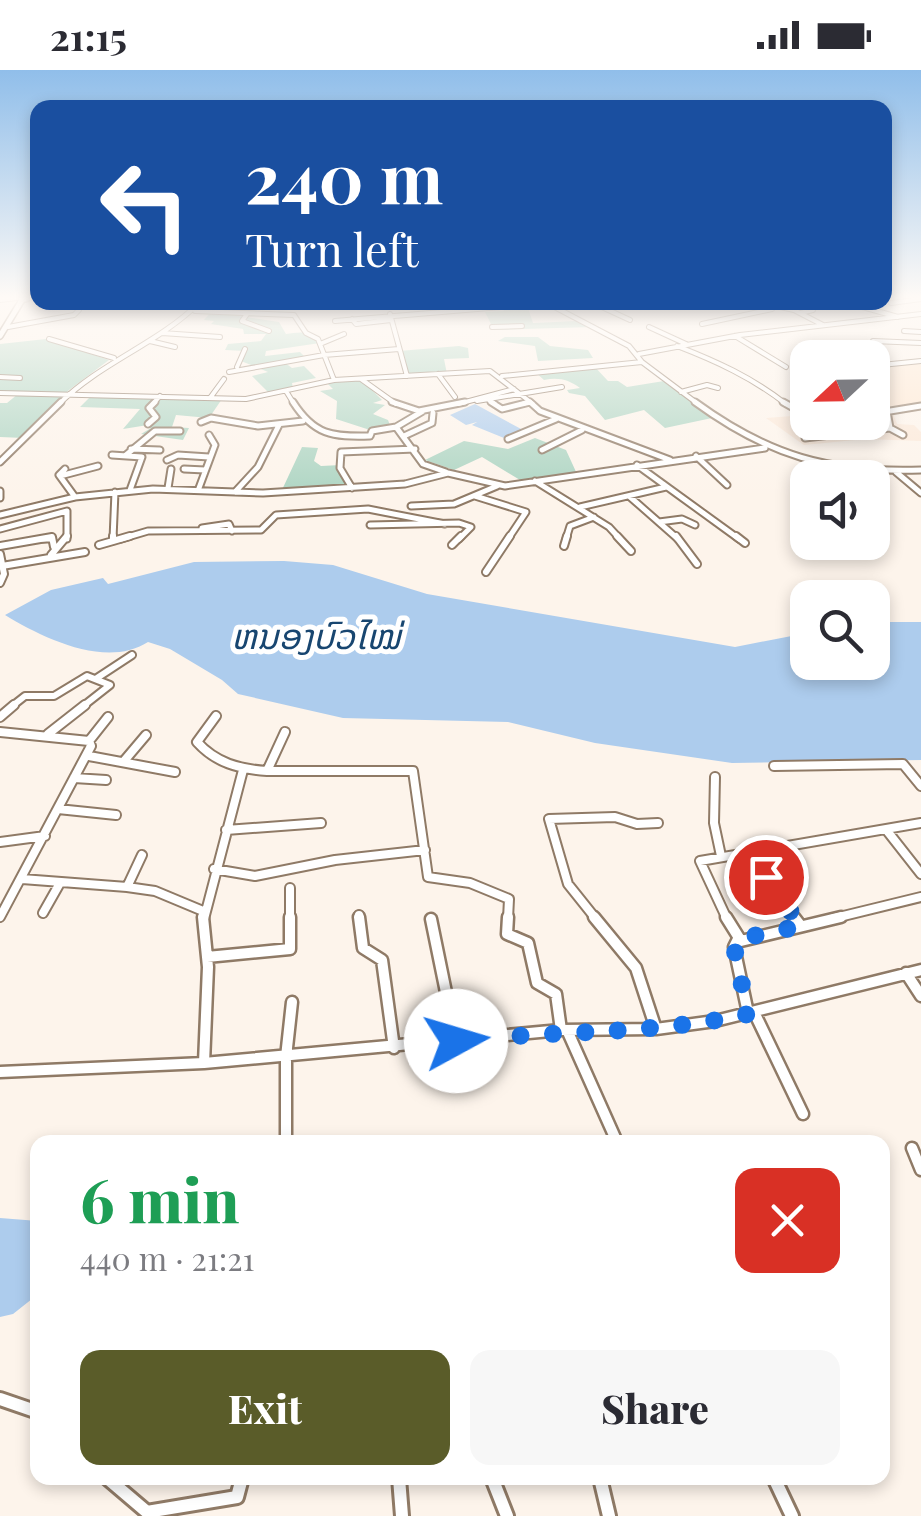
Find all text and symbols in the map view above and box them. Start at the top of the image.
text: 21:15 [50,10,127,61]
text: 240 m [245,128,443,222]
icon: left [80,140,210,270]
text: Turn left [245,218,419,278]
north arrow [790,340,890,440]
map controls [790,340,890,680]
button: sound [790,460,890,560]
button: search [790,580,890,680]
water label: ຫນອງບົວໄໝ່ [231,611,405,658]
pin [724,835,809,920]
icon: arrive [739,850,794,905]
position arrow [404,989,508,1093]
text: 6 min [80,1158,239,1238]
button: close [735,1168,840,1273]
text: 440 m · 21:21 [80,1236,254,1279]
button: Exit [80,1350,450,1465]
button: Share [470,1350,840,1465]

